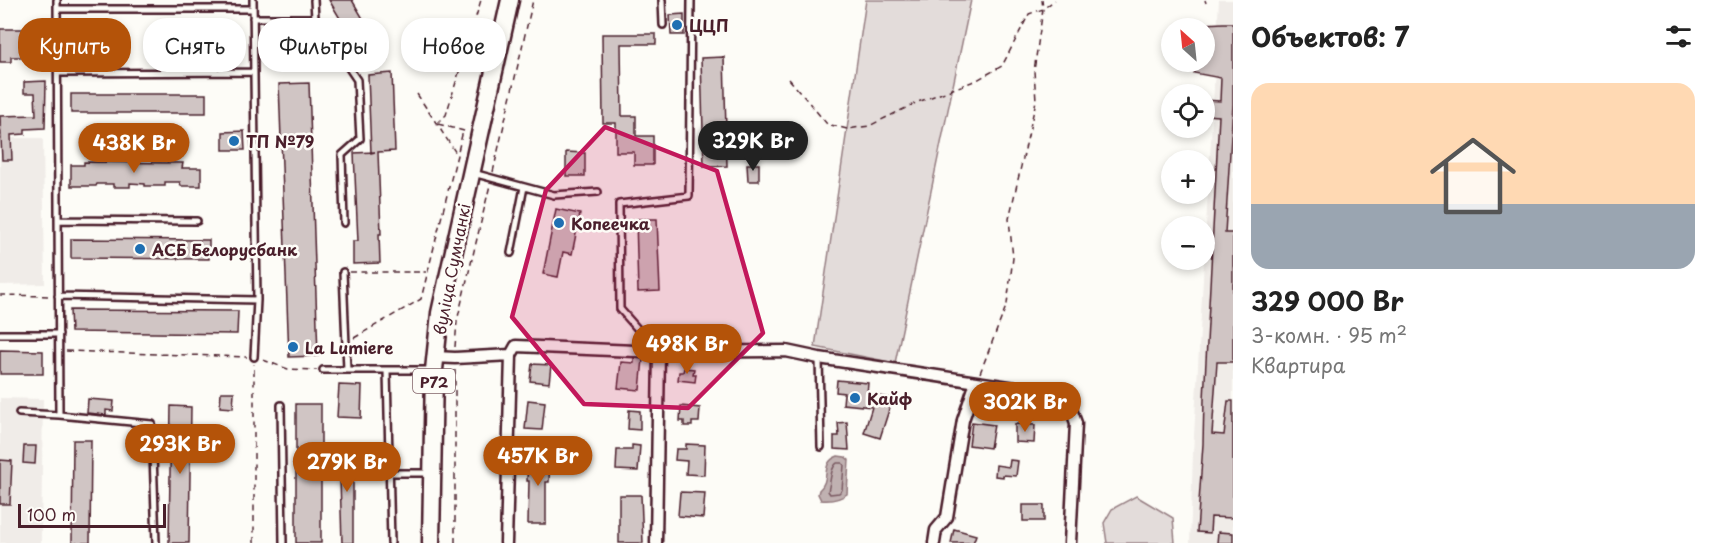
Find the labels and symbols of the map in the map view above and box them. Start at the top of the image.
place label: ЦЦП [689,13,729,37]
marker: ЦЦП [670,18,684,32]
north arrow [1161,18,1215,72]
pin: 329K Br [698,121,808,172]
pin: 438K Br [79,123,189,174]
place label: ТП №79 [246,129,314,153]
marker: ТП №79 [227,134,241,148]
street label: вуліца Сумчанкі [426,201,476,337]
place label: Копеечка [571,211,650,235]
marker: Копеечка [552,216,566,230]
place label: АСБ Белорусбанк [151,237,298,261]
marker: АСБ Белорусбанк [133,242,147,256]
pin: 498K Br [632,324,742,375]
place label: La Lumiere [305,335,393,359]
marker: La Lumiere [286,340,300,354]
road number: Р72 [413,369,455,393]
pin: 302K Br [970,382,1080,433]
place label: Кайф [867,386,912,410]
marker: Кайф [848,391,862,405]
pin: 293K Br [125,424,235,475]
pin: 457K Br [483,436,593,487]
pin: 279K Br [292,442,402,493]
scale bar [18,501,166,528]

